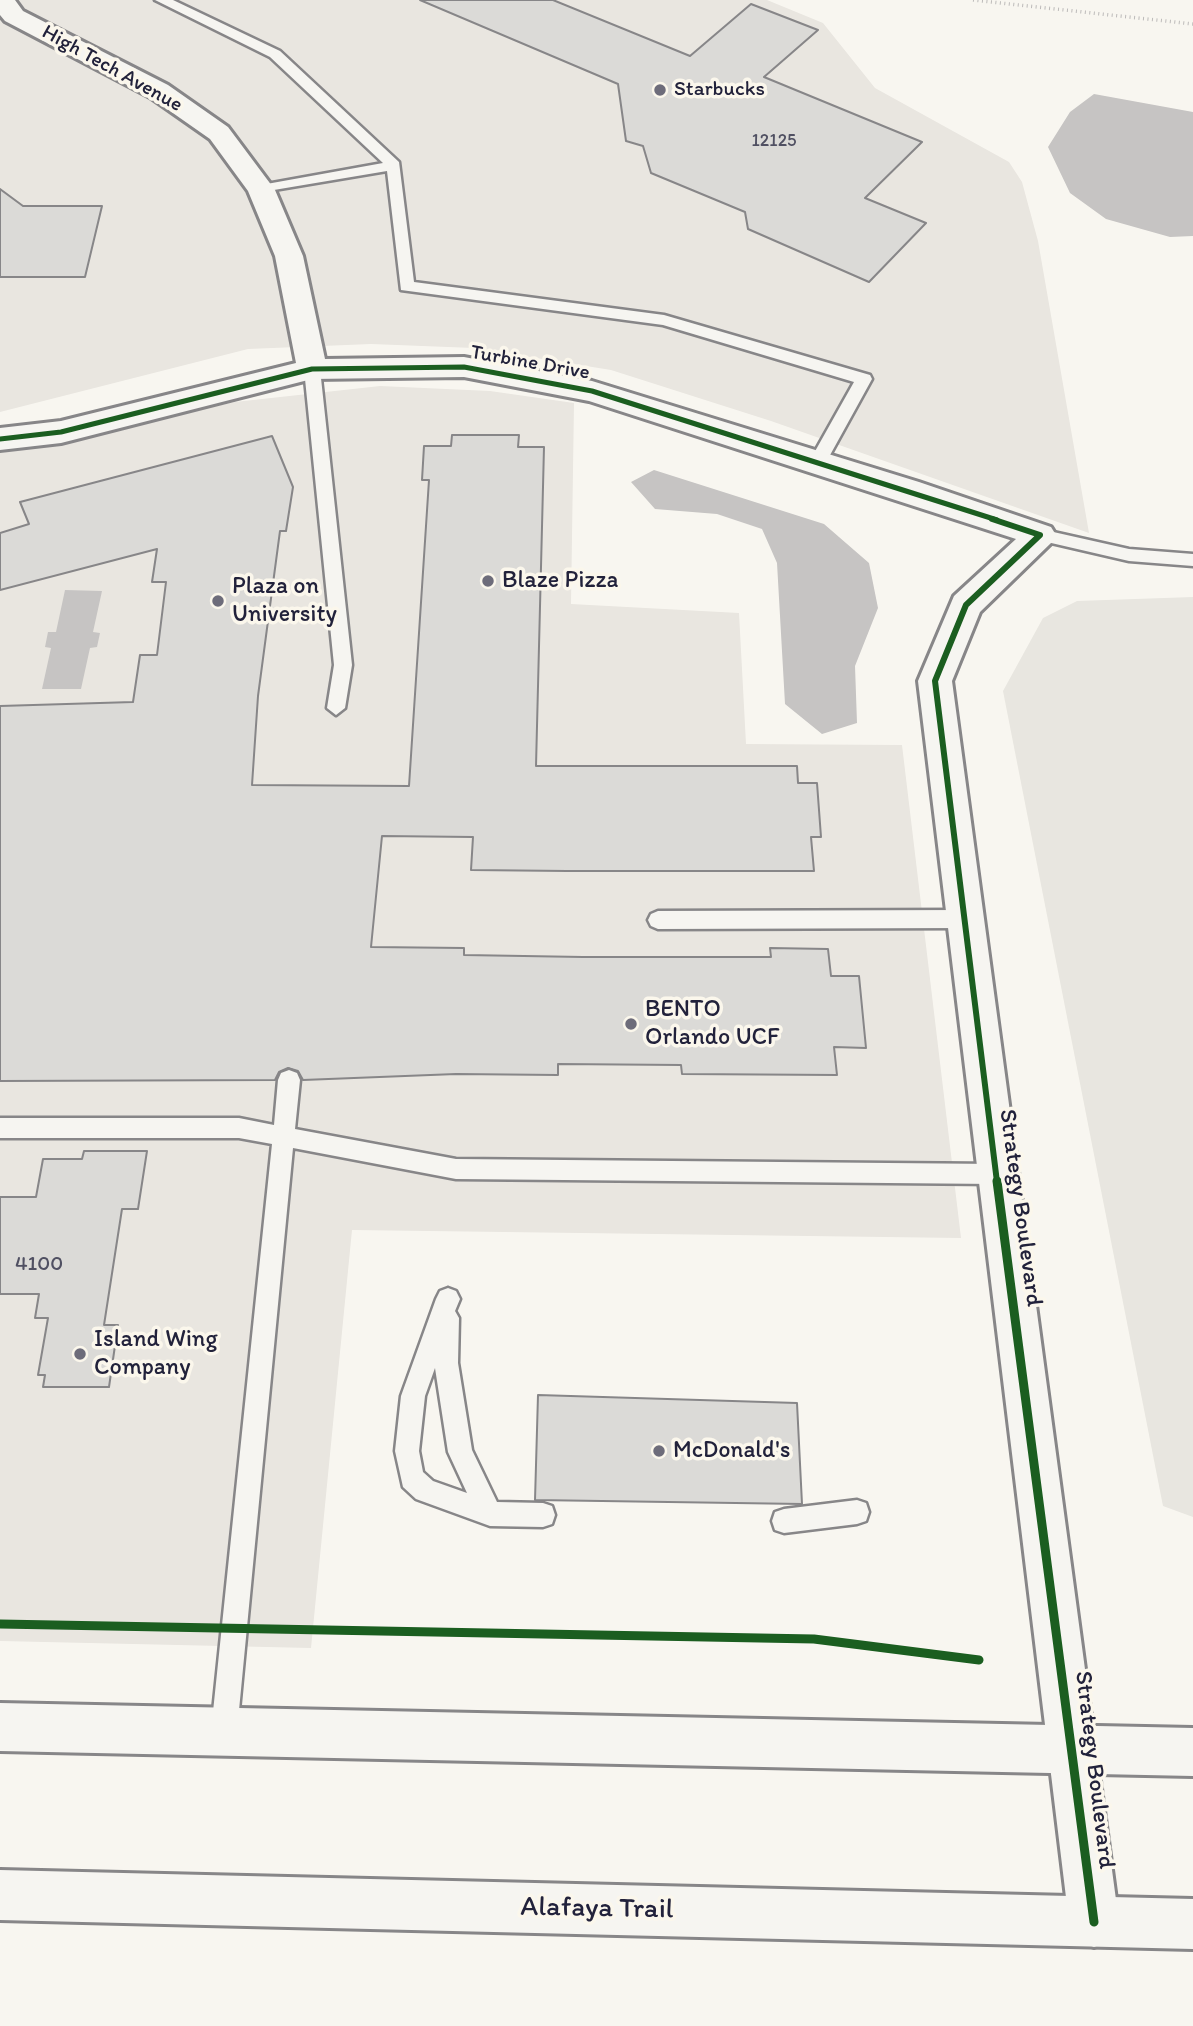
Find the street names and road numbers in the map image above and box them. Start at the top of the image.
street label: High Tech Avenue [37,20,187,118]
street label: Turbine Drive [468,340,592,386]
street label: Strategy Boulevard [992,1107,1048,1309]
street label: Strategy Boulevard [1068,1669,1120,1871]
street label: Alafaya Trail [520,1891,674,1927]

